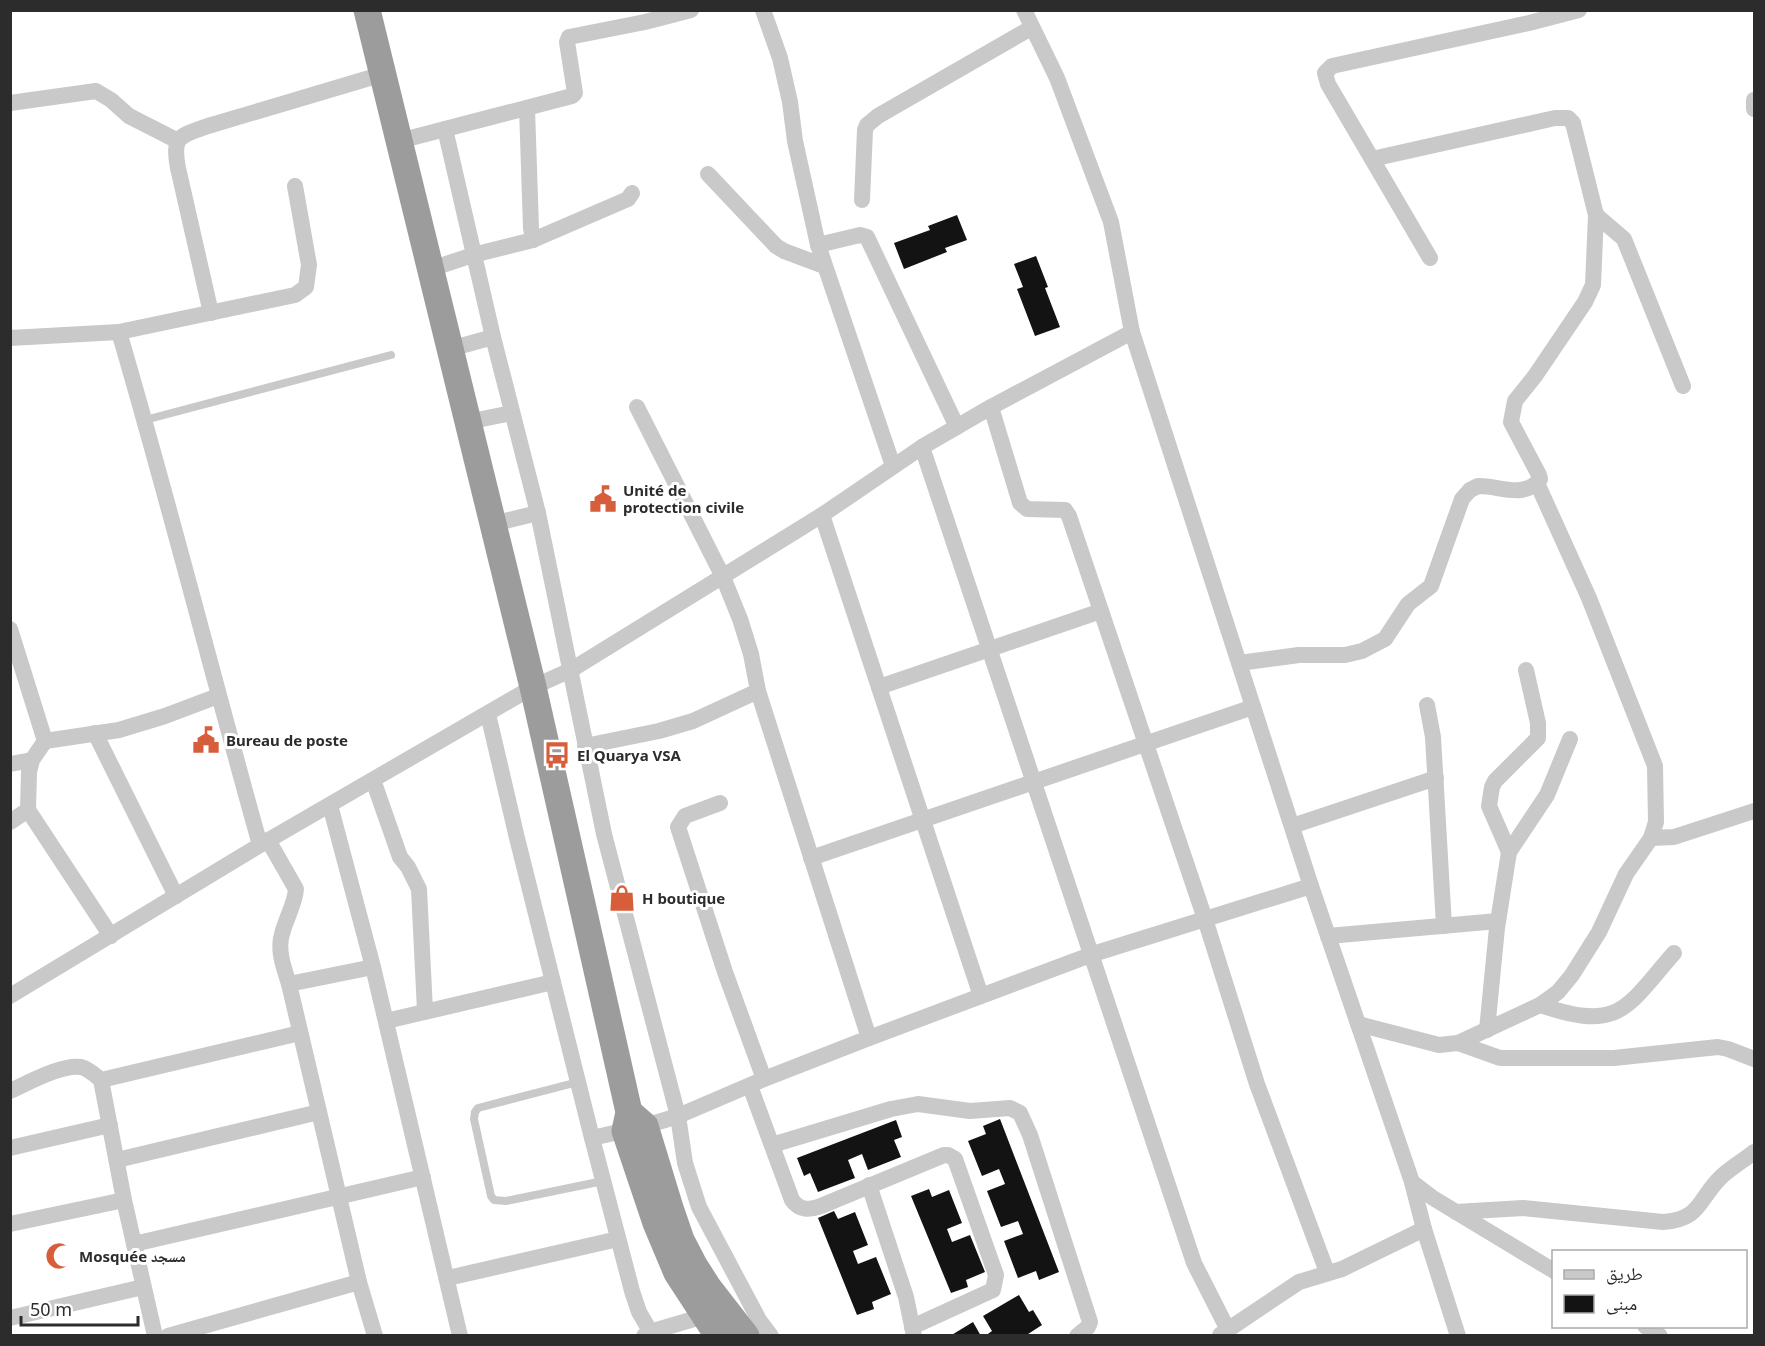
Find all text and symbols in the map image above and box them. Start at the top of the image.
place label: Unité de protection civile [623,480,744,517]
public building icon: Unité de protection civile [588,484,618,514]
public building icon: Bureau de poste [191,725,221,755]
place label: Bureau de poste [226,730,348,750]
bus stop icon: El Quarya VSA [542,740,572,770]
place label: El Quarya VSA [577,745,682,765]
shop icon: H boutique [607,883,637,913]
place label: H boutique [642,888,725,908]
mosque icon: Mosquée مسجد [44,1241,74,1271]
place label: Mosquée مسجد [79,1246,186,1266]
legend [1552,1250,1747,1328]
text: طريق [1606,1261,1643,1285]
scale bar [21,1289,138,1327]
text: مبنى [1606,1291,1637,1315]
text: 50 m [30,1297,72,1321]

